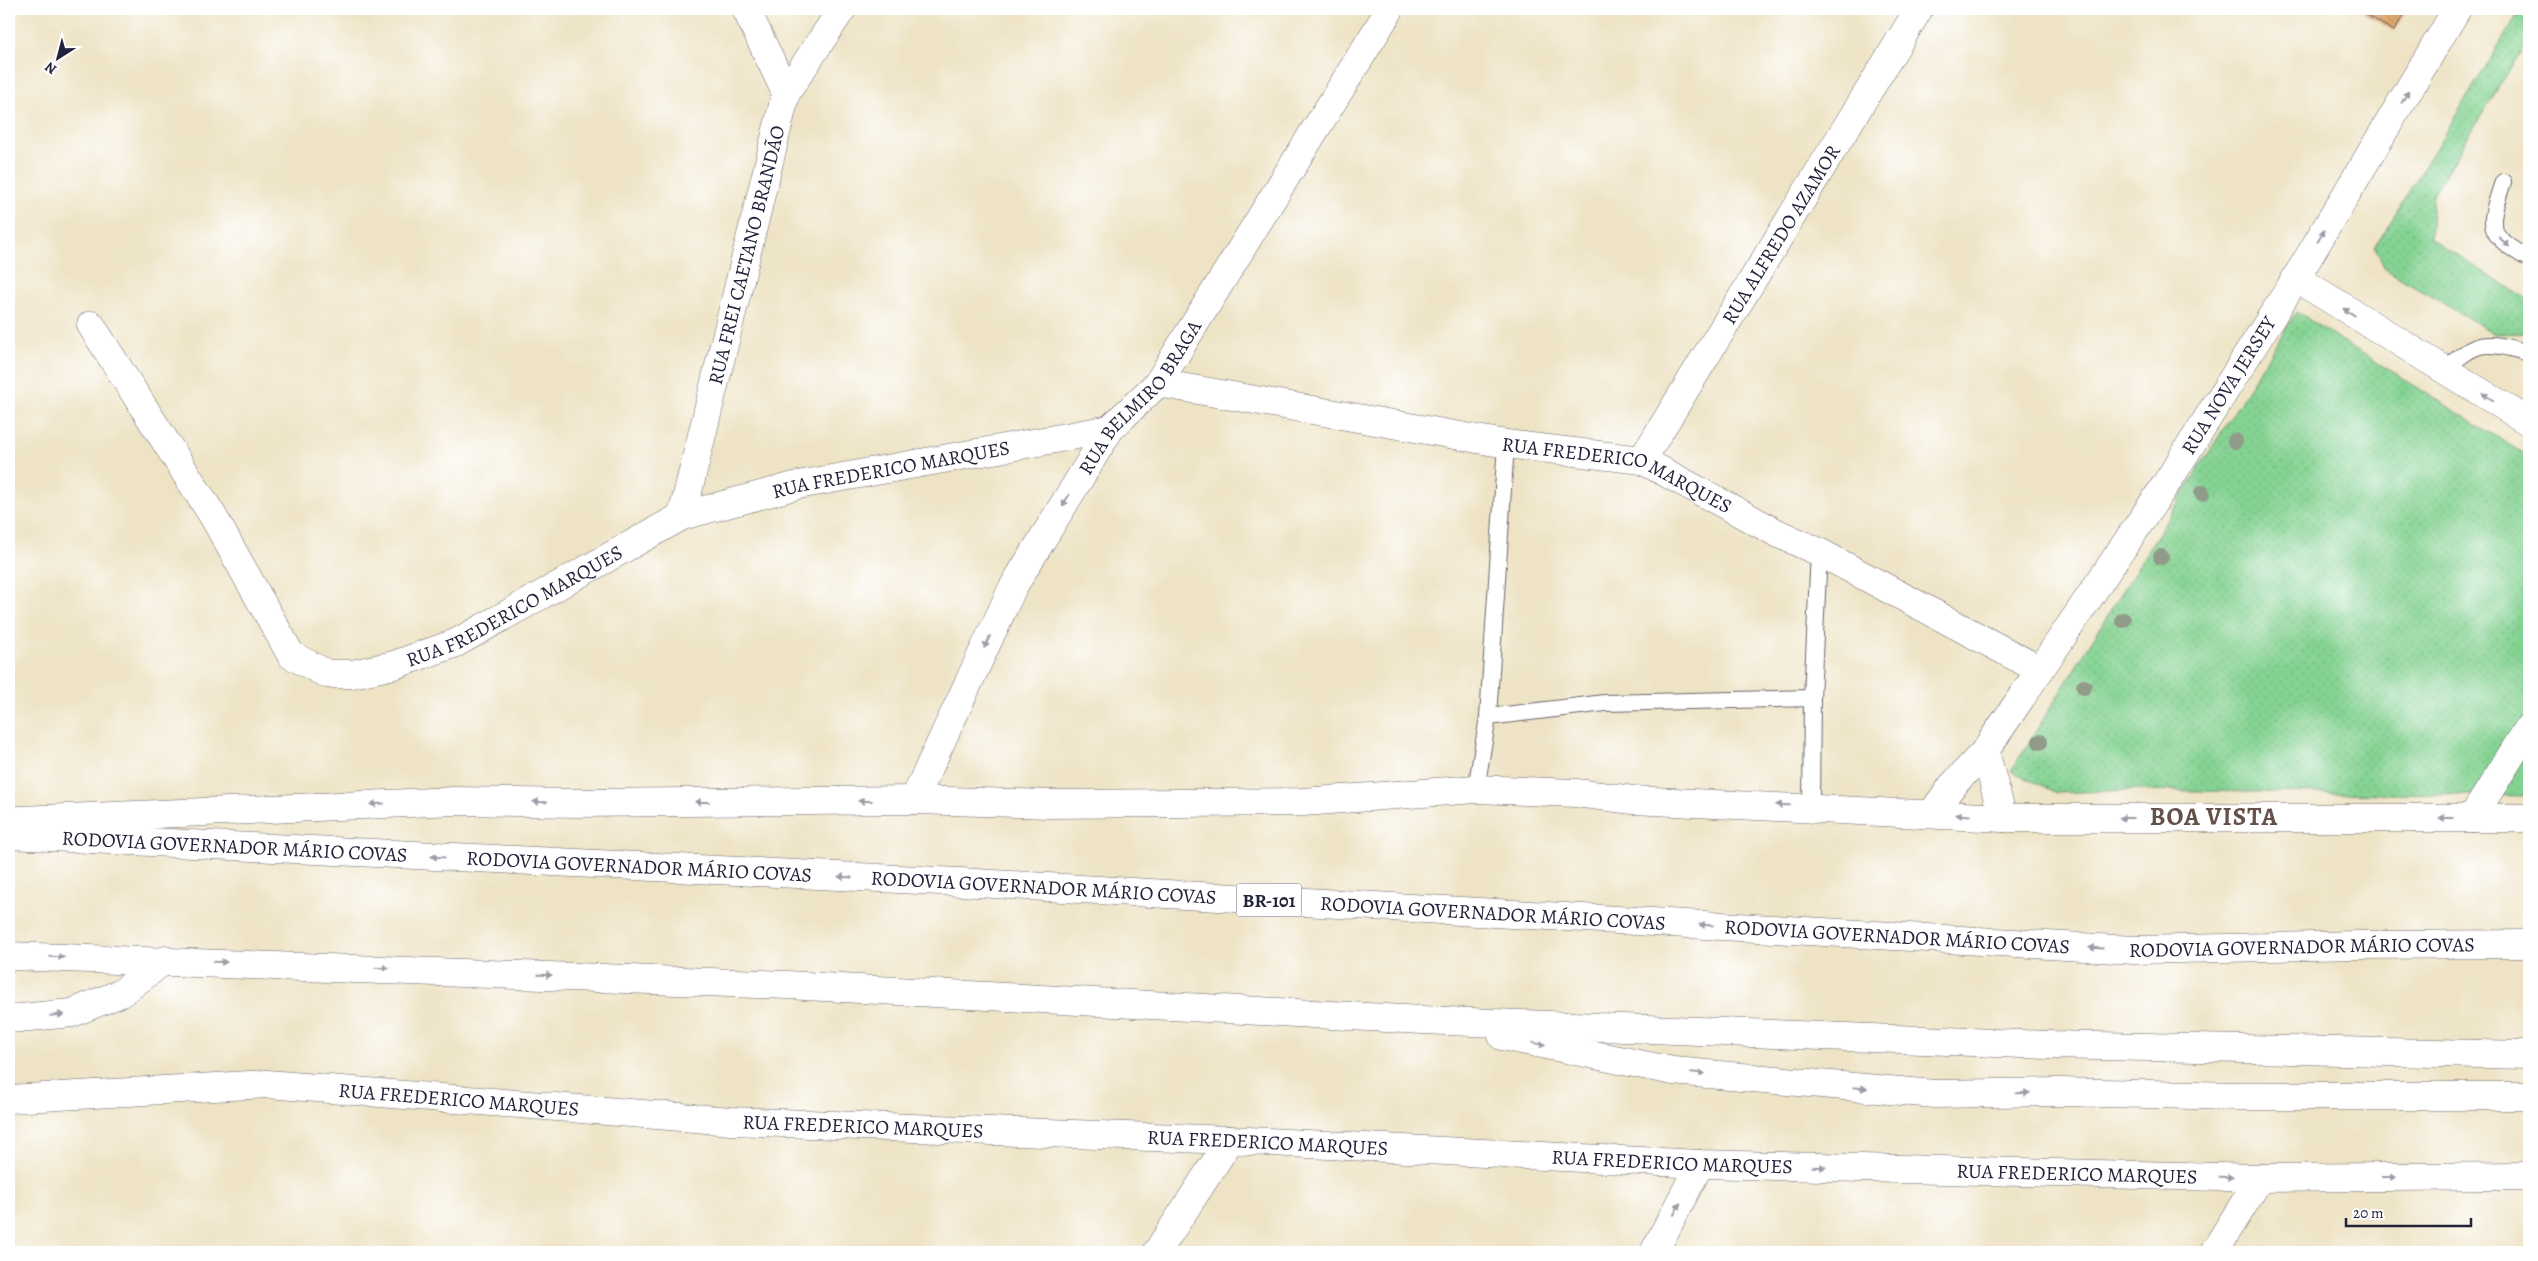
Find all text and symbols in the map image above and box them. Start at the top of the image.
north arrow [32,32,82,82]
text: N [41,57,60,79]
one-way arrow [2400,90,2409,103]
street label: RUA FREI CAETANO BRANDÃO [702,122,792,387]
street label: RUA ALFREDO AZAMOR [1716,139,1847,329]
one-way arrow [2316,229,2325,242]
one-way arrow [2497,236,2509,248]
one-way arrow [2343,307,2356,316]
street label: RUA NOVA JERSEY [2175,310,2283,460]
street label: RUA BELMIRO BRAGA [1072,315,1208,480]
one-way arrow [2481,392,2494,401]
street label: RUA FREDERICO MARQUES [1500,431,1737,520]
street label: RUA FREDERICO MARQUES [769,434,1012,505]
one-way arrow [1062,494,1071,507]
street label: RUA FREDERICO MARQUES [403,539,628,674]
one-way arrow [983,635,991,649]
one-way arrow [857,797,873,805]
one-way arrow [532,798,548,806]
one-way arrow [694,798,710,806]
district label: BOA VISTA [2150,800,2278,834]
one-way arrow [369,801,385,809]
one-way arrow [1775,801,1791,809]
one-way arrow [1955,810,1971,818]
one-way arrow [2117,814,2133,822]
one-way arrow [2437,814,2453,822]
street label: RODOVIA GOVERNADOR MÁRIO COVAS [61,825,408,869]
street label: RODOVIA GOVERNADOR MÁRIO COVAS [466,845,813,889]
one-way arrow [430,852,446,860]
street label: RODOVIA GOVERNADOR MÁRIO COVAS [870,865,1217,911]
one-way arrow [837,872,853,880]
road number: BR-101 [1236,884,1302,916]
street label: RODOVIA GOVERNADOR MÁRIO COVAS [1319,890,1666,937]
street label: RODOVIA GOVERNADOR MÁRIO COVAS [1724,913,2071,960]
one-way arrow [1698,921,1714,929]
street label: RODOVIA GOVERNADOR MÁRIO COVAS [2129,931,2475,964]
one-way arrow [2087,943,2103,951]
one-way arrow [50,953,66,961]
one-way arrow [212,958,228,966]
one-way arrow [375,965,391,973]
one-way arrow [537,971,553,979]
one-way arrow [50,1010,66,1018]
one-way arrow [1531,1040,1546,1048]
one-way arrow [1691,1070,1707,1078]
street label: RUA FREDERICO MARQUES [338,1077,580,1123]
one-way arrow [1853,1084,1869,1092]
one-way arrow [2015,1089,2031,1097]
street label: RUA FREDERICO MARQUES [742,1108,984,1145]
street label: RUA FREDERICO MARQUES [1147,1124,1389,1162]
street label: RUA FREDERICO MARQUES [1551,1143,1793,1180]
street label: RUA FREDERICO MARQUES [1956,1157,2198,1190]
one-way arrow [1811,1163,1827,1171]
one-way arrow [2218,1173,2234,1181]
one-way arrow [2381,1173,2397,1181]
scale bar [2346,1196,2470,1228]
one-way arrow [1673,1202,1681,1216]
text: 20 m [2353,1203,2384,1223]

